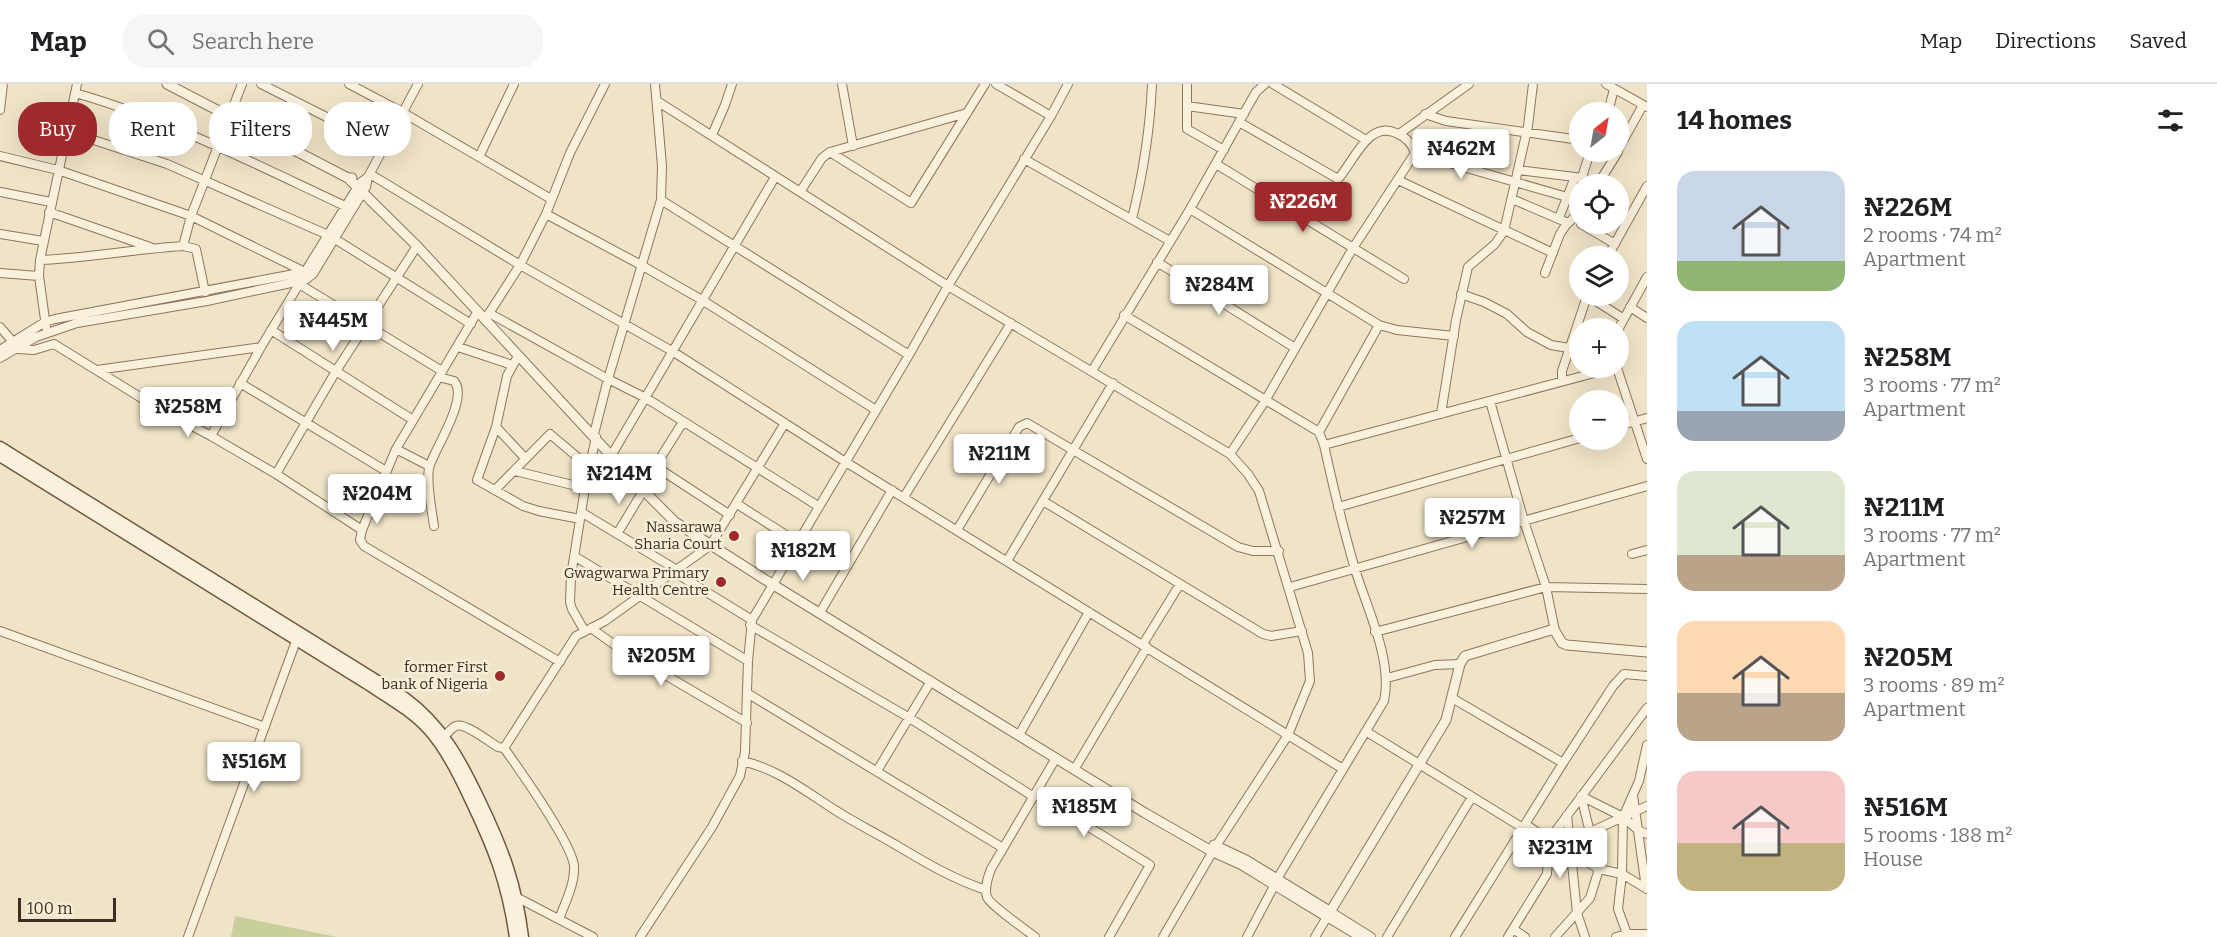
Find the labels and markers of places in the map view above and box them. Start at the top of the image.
pin: ₦462M [1419,129,1503,180]
pin: ₦226M [1261,182,1345,233]
pin: ₦284M [1177,265,1261,316]
pin: ₦445M [291,301,375,352]
pin: ₦258M [146,387,230,438]
pin: ₦211M [957,434,1041,485]
pin: ₦214M [577,454,661,505]
pin: ₦204M [335,474,419,525]
pin: ₦257M [1430,498,1514,549]
place label: Nassarawa Sharia Court [634,518,723,553]
marker: Nassarawa Sharia Court [727,529,741,543]
pin: ₦182M [761,531,845,582]
place label: Gwagwarwa Primary Health Centre [564,564,709,599]
marker: Gwagwarwa Primary Health Centre [714,575,728,589]
pin: ₦205M [619,636,703,687]
place label: former First bank of Nigeria [382,658,489,693]
marker: former First bank of Nigeria [493,669,507,683]
pin: ₦516M [212,742,296,793]
pin: ₦185M [1042,787,1126,838]
pin: ₦231M [1518,828,1602,879]

